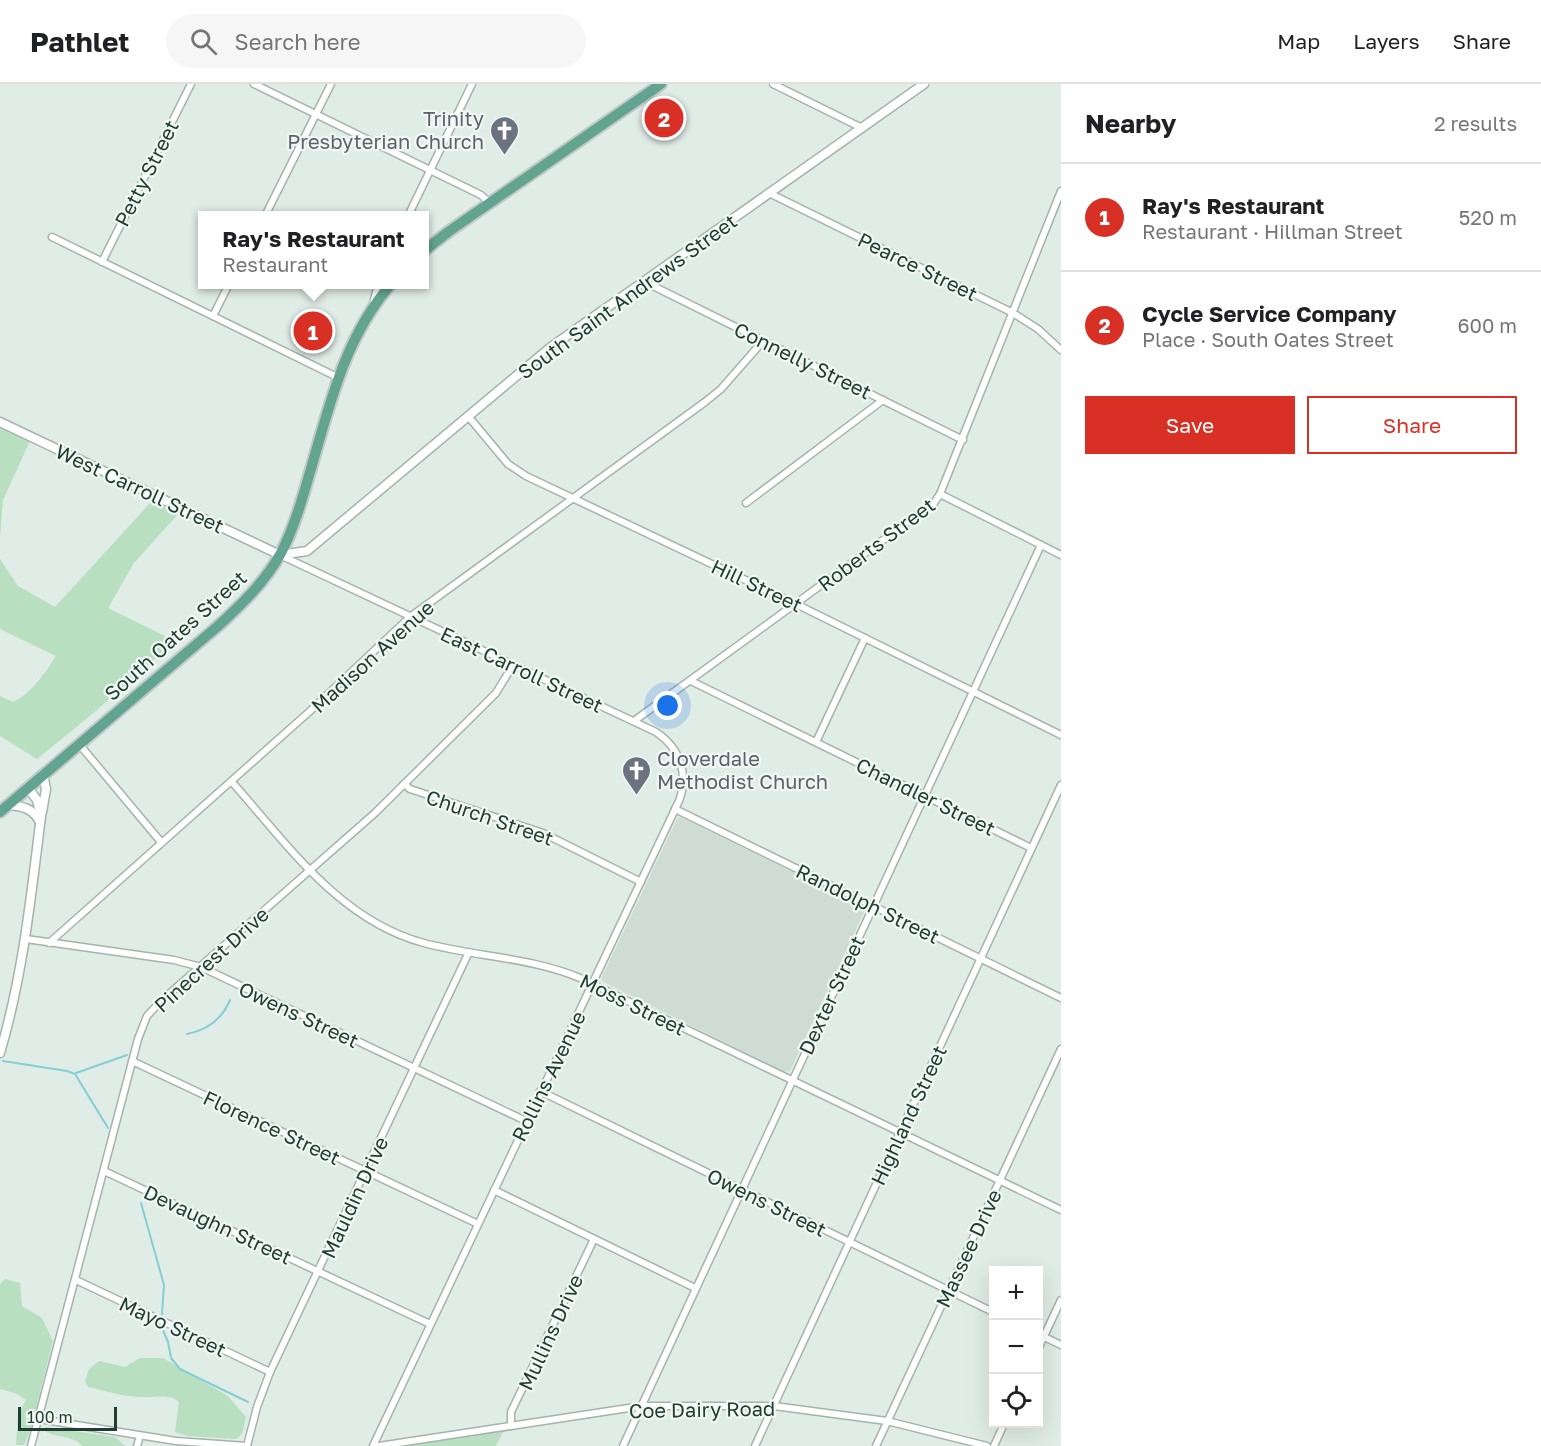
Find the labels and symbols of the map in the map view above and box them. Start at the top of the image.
pin: 2 [644,96,684,141]
place label: Trinity Presbyterian Church [287,106,484,153]
church icon: Trinity Presbyterian Church [489,114,521,156]
street label: Petty Street [109,116,183,230]
street label: South Saint Andrews Street [513,208,741,384]
street label: Pearce Street [854,227,982,305]
pin: 1 [294,308,332,354]
street label: Connelly Street [731,316,875,404]
street label: West Carroll Street [52,438,228,538]
street label: Roberts Street [813,492,939,596]
street label: Hill Street [708,554,806,616]
street label: South Oates Street [99,565,251,705]
street label: Madison Avenue [306,595,438,717]
street label: East Carroll Street [437,621,607,717]
your location [653,691,682,720]
place label: Cloverdale Methodist Church [657,746,828,793]
street label: Chandler Street [853,752,999,840]
church icon: Cloverdale Methodist Church [620,754,652,796]
street label: Church Street [423,784,557,850]
street label: Randolph Street [792,858,944,948]
street label: Pinecrest Drive [149,901,273,1017]
street label: Dexter Street [793,932,869,1058]
street label: Moss Street [576,968,690,1040]
street label: Owens Street [235,976,363,1052]
street label: Rollins Avenue [506,1007,590,1145]
street label: Highland Street [865,1041,951,1189]
street label: Florence Street [200,1085,344,1169]
street label: Mauldin Drive [315,1132,393,1262]
street label: Owens Street [704,1163,830,1241]
street label: Devaughn Street [140,1179,296,1269]
street label: Massee Drive [930,1185,1006,1311]
street label: Mullins Drive [513,1270,587,1394]
street label: Mayo Street [116,1291,230,1361]
street label: Coe Dairy Road [629,1396,775,1422]
scale bar [18,1404,117,1432]

